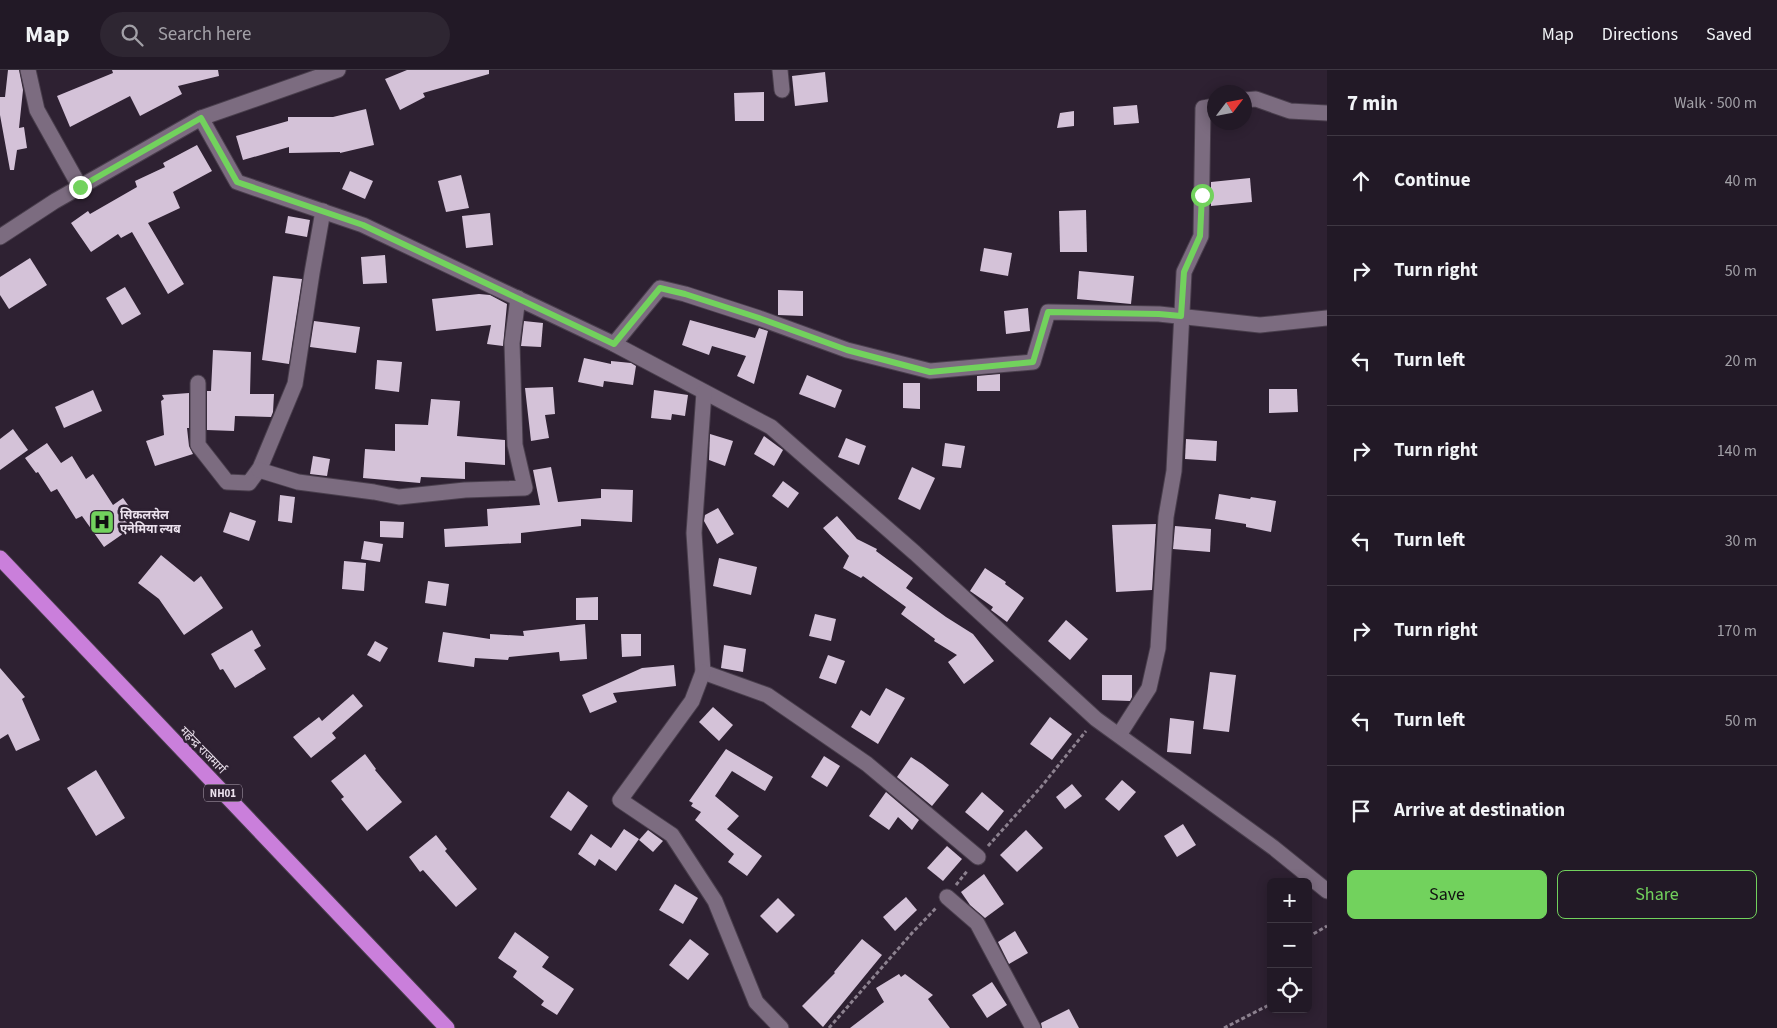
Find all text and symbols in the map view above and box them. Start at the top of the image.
search box [100,12,450,57]
text: Map [25,17,70,52]
icon: search [118,21,146,49]
text: Search here [158,21,251,48]
text: Map [1542,22,1574,47]
text: Directions [1602,22,1678,47]
text: Saved [1706,22,1752,47]
north arrow [1207,85,1252,130]
text: 7 min [1347,88,1398,118]
text: Walk · 500 m [1674,92,1757,114]
icon: ahead [1347,167,1375,195]
text: Continue [1394,167,1471,194]
text: 40 m [1725,170,1757,192]
route end [69,176,92,199]
route start [1191,184,1214,207]
icon: right [1347,257,1375,285]
text: Turn right [1394,257,1478,284]
text: 50 m [1725,260,1757,282]
icon: left [1347,347,1375,375]
text: Turn left [1394,347,1465,374]
text: 20 m [1725,350,1757,372]
icon: right [1347,437,1375,465]
text: Turn right [1394,437,1478,464]
text: 140 m [1717,440,1757,462]
place label: सिकलसेल एनेमिया ल्यब [120,507,181,538]
hospital icon: सिकलसेल एनेमिया ल्यब [89,509,115,535]
icon: left [1347,527,1375,555]
text: Turn left [1394,527,1465,554]
text: 30 m [1725,530,1757,552]
icon: right [1347,617,1375,645]
text: Turn right [1394,617,1478,644]
text: 170 m [1717,620,1757,642]
icon: left [1347,707,1375,735]
text: Turn left [1394,707,1465,734]
text: 50 m [1725,710,1757,732]
street label: महेन्द्र राजमार्ग [176,723,230,779]
road number: NH01 [204,784,242,801]
icon: arrive [1347,797,1375,825]
text: Arrive at destination [1394,797,1565,824]
button: Save [1347,870,1547,919]
button: Share [1557,870,1757,919]
map controls [1267,878,1312,1013]
button: + [1267,878,1312,923]
button: − [1267,923,1312,968]
button: locate [1267,968,1312,1013]

